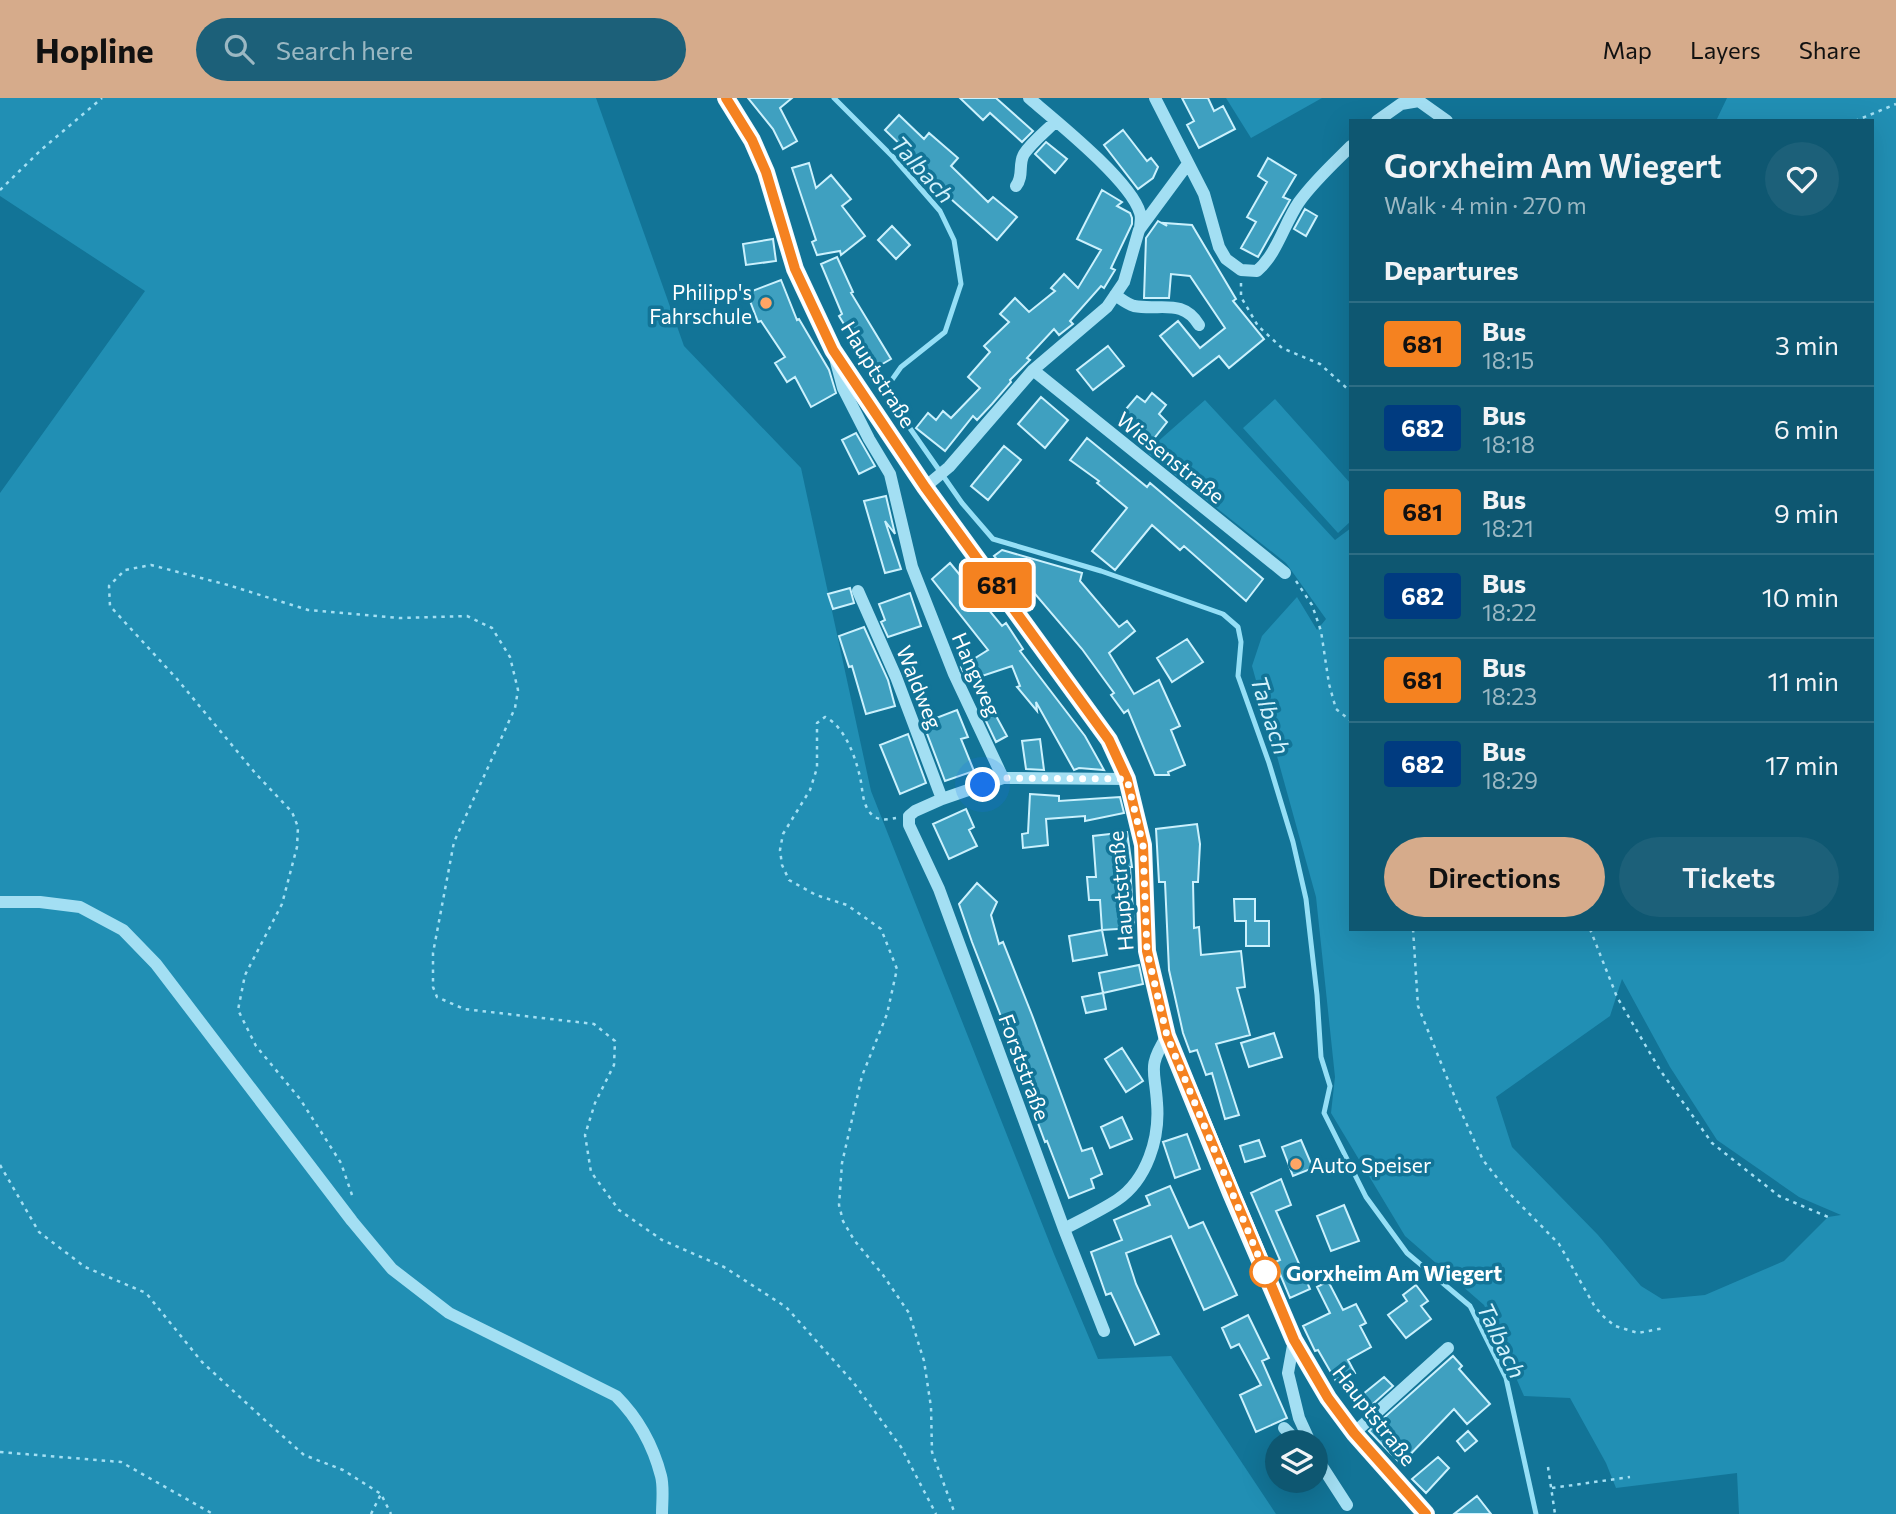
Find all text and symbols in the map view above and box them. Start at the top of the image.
search box [196,18,686,81]
text: Hopline [35,29,154,70]
icon: search [220,30,258,68]
text: Search here [276,34,413,65]
text: Map [1603,35,1652,64]
text: Layers [1690,35,1761,64]
text: Share [1799,35,1861,64]
water label: Talbach [886,130,960,208]
button: heart [1765,142,1839,216]
text: Gorxheim Am Wiegert [1384,144,1722,185]
text: Walk · 4 min · 270 m [1384,191,1587,219]
text: Departures [1384,254,1519,285]
place label: Philipp's Fahrschule [649,279,752,328]
marker: Philipp's Fahrschule [758,295,774,311]
text: Bus [1482,315,1526,346]
street label: Hauptstraße [836,316,922,432]
text: 681 [1402,329,1443,358]
text: 3 min [1775,329,1839,360]
text: 18:15 [1482,346,1534,374]
text: Bus [1482,399,1526,430]
street label: Wiesenstraße [1112,406,1230,508]
text: 682 [1401,413,1444,442]
text: 6 min [1774,413,1839,444]
text: 18:18 [1482,430,1535,458]
text: Bus [1482,483,1526,514]
text: 681 [1402,497,1443,526]
text: 9 min [1774,497,1839,528]
text: 18:21 [1482,514,1534,542]
line badge: 681 [957,562,1037,608]
text: Bus [1482,567,1526,598]
text: 681 [977,570,1017,599]
text: 682 [1401,581,1444,610]
text: 10 min [1762,581,1839,612]
text: 18:22 [1482,598,1537,626]
street label: Hangweg [947,628,1007,720]
street label: Waldweg [892,642,948,732]
text: Bus [1482,651,1526,682]
text: 681 [1402,665,1443,694]
text: 11 min [1768,665,1839,696]
water label: Talbach [1245,672,1297,758]
text: 18:23 [1482,682,1537,710]
text: Bus [1482,735,1526,766]
text: 682 [1401,749,1444,778]
text: 17 min [1765,749,1839,780]
text: 18:29 [1482,766,1538,794]
your location [965,767,1000,802]
street label: Hauptstraße [1102,830,1138,952]
button: Directions [1384,837,1605,917]
button: Tickets [1619,837,1839,917]
street label: Forststraße [994,1010,1056,1124]
place label: Auto Speiser [1310,1152,1431,1177]
marker: Auto Speiser [1288,1156,1304,1172]
marker: Gorxheim Am Wiegert [1250,1257,1280,1287]
place label: Gorxheim Am Wiegert [1286,1260,1502,1285]
water label: Talbach [1472,1298,1532,1382]
street label: Hauptstraße [1328,1360,1422,1470]
map controls [1265,1430,1328,1493]
button: layers [1265,1430,1328,1493]

